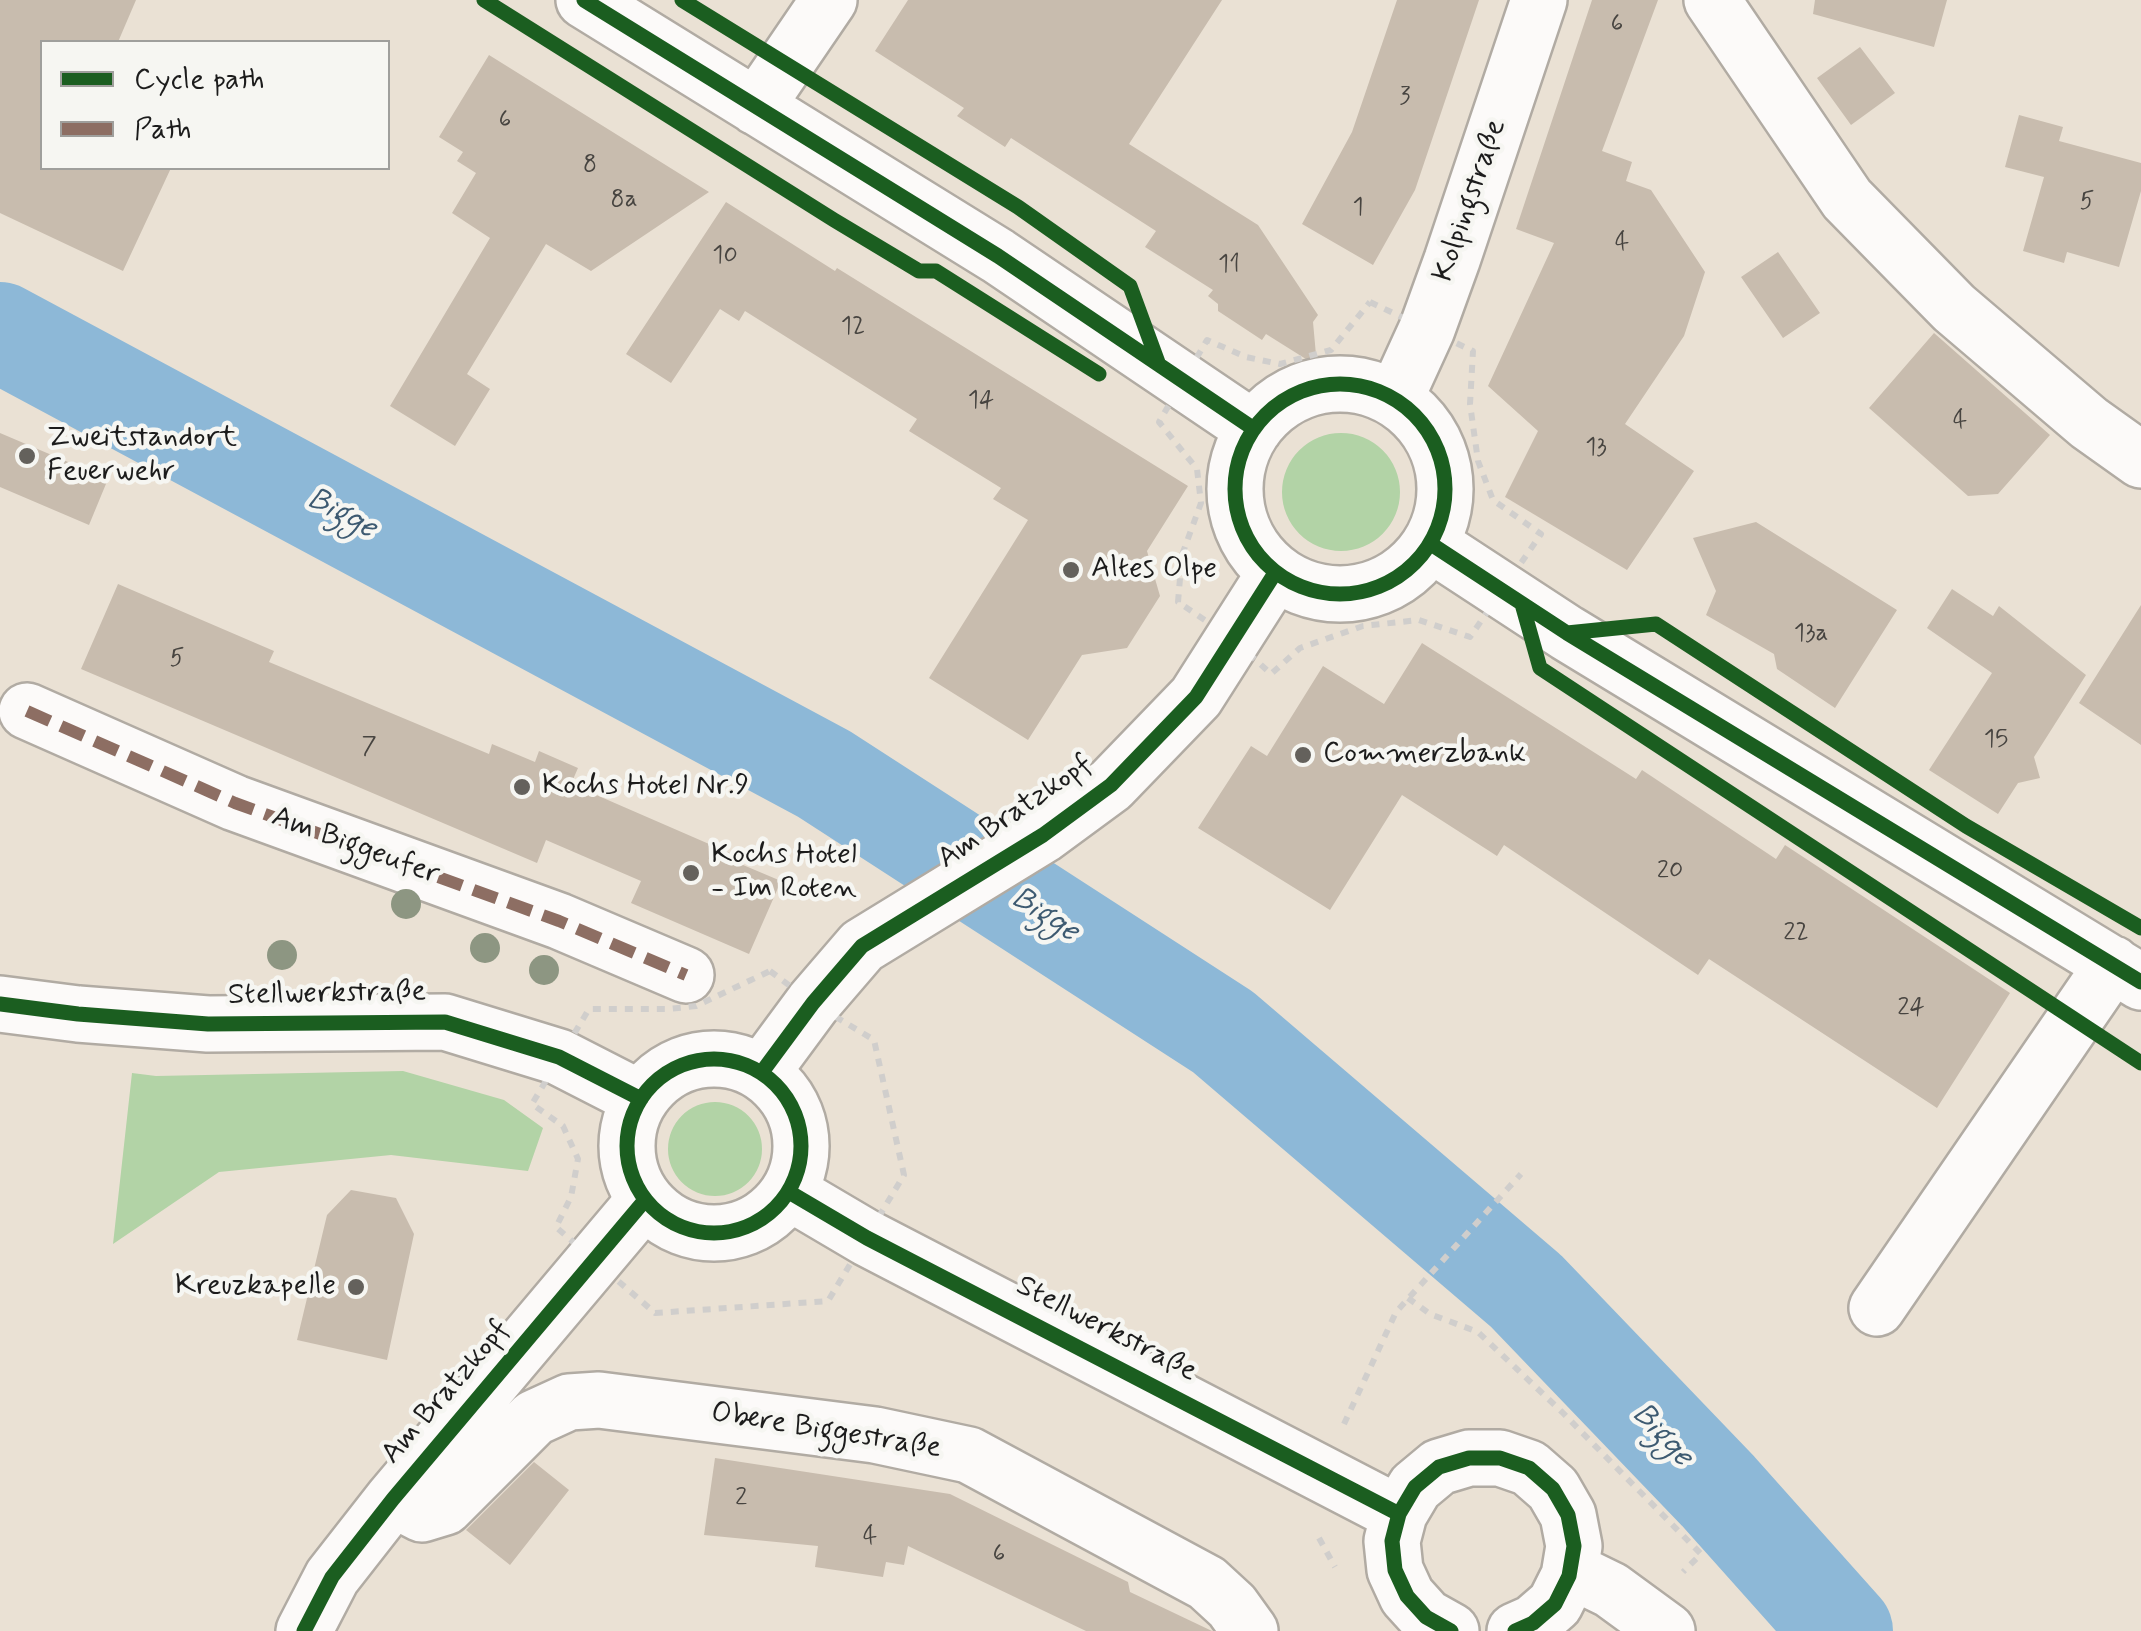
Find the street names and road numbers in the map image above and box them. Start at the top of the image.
street label: Kolpingstraße [1426,115,1516,287]
street label: Am Bratzkopf [932,748,1100,878]
street label: Am Biggeufer [266,800,444,894]
street label: Stellwerkstraße [228,975,426,1015]
street label: Stellwerkstraße [1009,1269,1203,1391]
street label: Am Bratzkopf [375,1314,519,1472]
street label: Obere Biggestraße [708,1396,944,1468]

